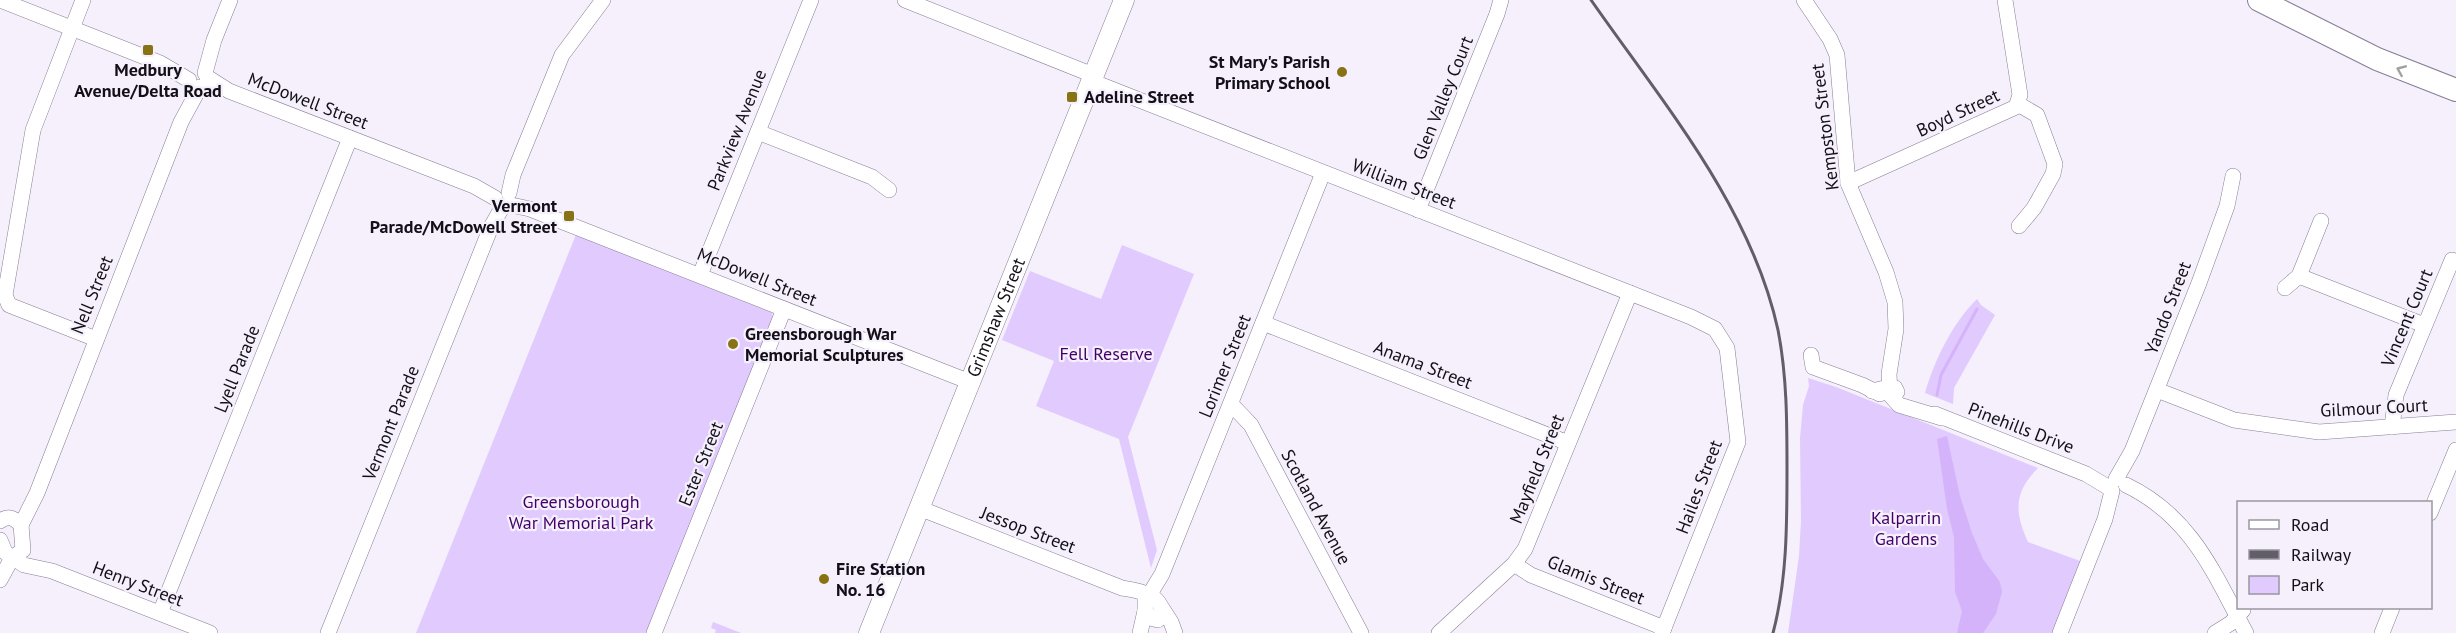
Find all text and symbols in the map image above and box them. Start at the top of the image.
street label: Glen Valley Court [1407,33,1478,163]
marker: Medbury Avenue/Delta Road [141,43,155,57]
place label: St Mary's Parish Primary School [1209,50,1331,94]
place label: Medbury Avenue/Delta Road [74,58,222,102]
street label: Kempston Street [1805,62,1844,192]
marker: St Mary's Parish Primary School [1335,65,1349,79]
one-way arrow [2397,65,2408,77]
street label: Parkview Avenue [702,66,771,194]
street label: McDowell Street [245,67,372,134]
street label: Boyd Street [1913,83,2003,142]
place label: Adeline Street [1084,85,1195,108]
marker: Adeline Street [1065,90,1079,104]
street label: William Street [1349,153,1459,214]
place label: Vermont Parade/McDowell Street [370,194,558,238]
marker: Vermont Parade/McDowell Street [562,209,576,223]
street label: McDowell Street [694,242,820,311]
street label: Nell Street [65,252,118,337]
street label: Grimshaw Street [961,254,1030,380]
street label: Yando Street [2139,258,2196,358]
street label: Vincent Court [2375,265,2437,371]
street label: Lorimer Street [1193,311,1256,421]
street label: Lyell Parade [209,322,265,416]
place label: Greensborough War Memorial Sculptures [745,322,904,366]
street label: Anama Street [1371,335,1476,394]
marker: Greensborough War Memorial Sculptures [726,337,740,351]
park label: Fell Reserve [1059,342,1153,365]
street label: Vermont Parade [357,362,424,484]
street label: Gilmour Court [2320,393,2428,422]
street label: Pinehills Drive [1965,397,2077,458]
street label: Mayfield Street [1504,411,1569,527]
street label: Ester Street [673,418,728,509]
street label: Hailes Street [1670,437,1727,537]
street label: Scotland Avenue [1276,445,1356,568]
park label: Greensborough War Memorial Park [509,490,654,534]
street label: Jessop Street [977,501,1079,558]
legend [2237,501,2432,609]
park label: Kalparrin Gardens [1871,506,1941,550]
text: Road [2291,513,2329,536]
text: Railway [2291,543,2352,566]
street label: Glamis Street [1544,550,1648,609]
street label: Henry Street [89,556,187,611]
place label: Fire Station No. 16 [836,557,925,601]
marker: Fire Station No. 16 [817,572,831,586]
text: Park [2291,573,2324,596]

